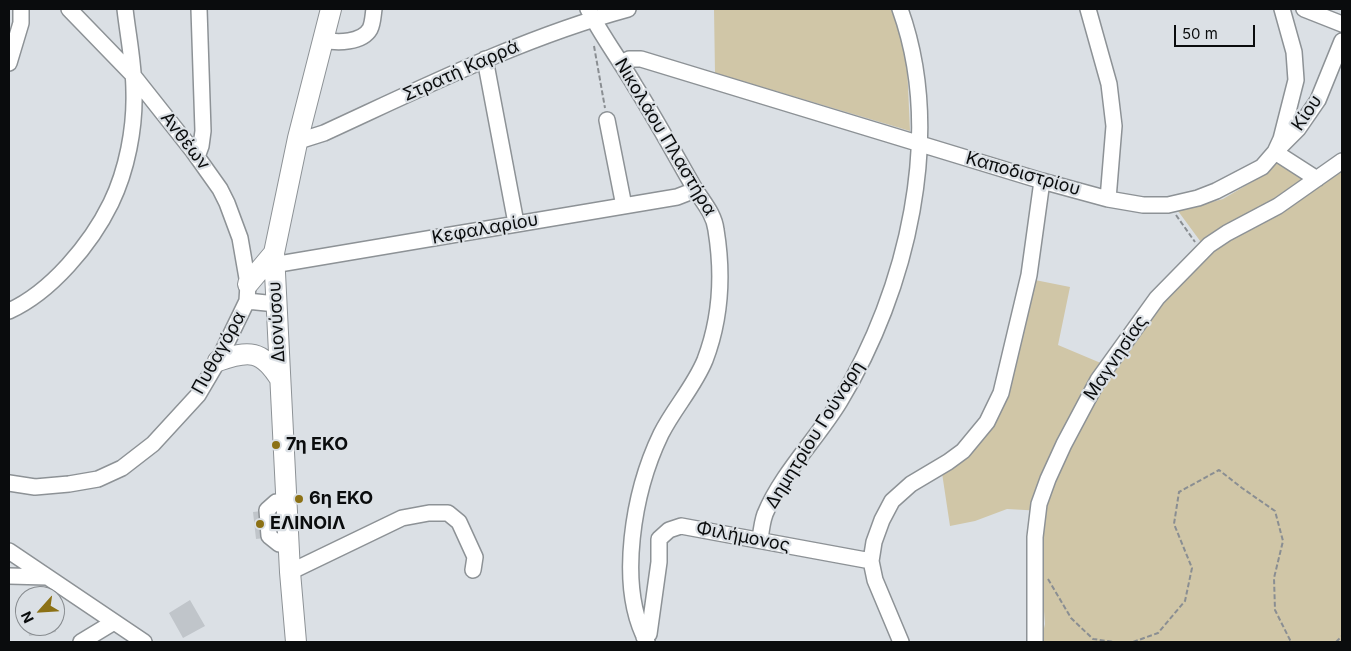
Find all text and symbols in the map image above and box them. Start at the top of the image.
scale bar [1176,15,1257,47]
text: 50 m [1182,24,1218,43]
street label: Στρατή Καρρά [400,36,522,106]
street label: Νικολάου Πλαστήρα [610,55,720,219]
street label: Κίου [1287,91,1327,135]
street label: Ανθέων [156,108,214,174]
street label: Καποδιστρίου [963,147,1083,201]
street label: Κεφαλαρίου [430,209,540,249]
street label: Διονύσου [264,281,290,363]
street label: Πυθαγόρα [187,308,251,398]
street label: Μαγνησίας [1080,311,1152,405]
street label: Δημητρίου Γούναρη [761,357,869,513]
place label: 7η ΕΚΟ [286,434,348,456]
marker: 7η ΕΚΟ [270,439,282,451]
place label: 6η ΕΚΟ [309,488,373,510]
marker: 6η ΕΚΟ [293,493,305,505]
place label: ΕΛΙΝΟΙΛ [270,513,346,535]
street label: Φιλήμονος [694,517,792,557]
marker: ΕΛΙΝΟΙΛ [254,518,266,530]
north arrow [15,586,65,636]
text: N [17,609,37,626]

